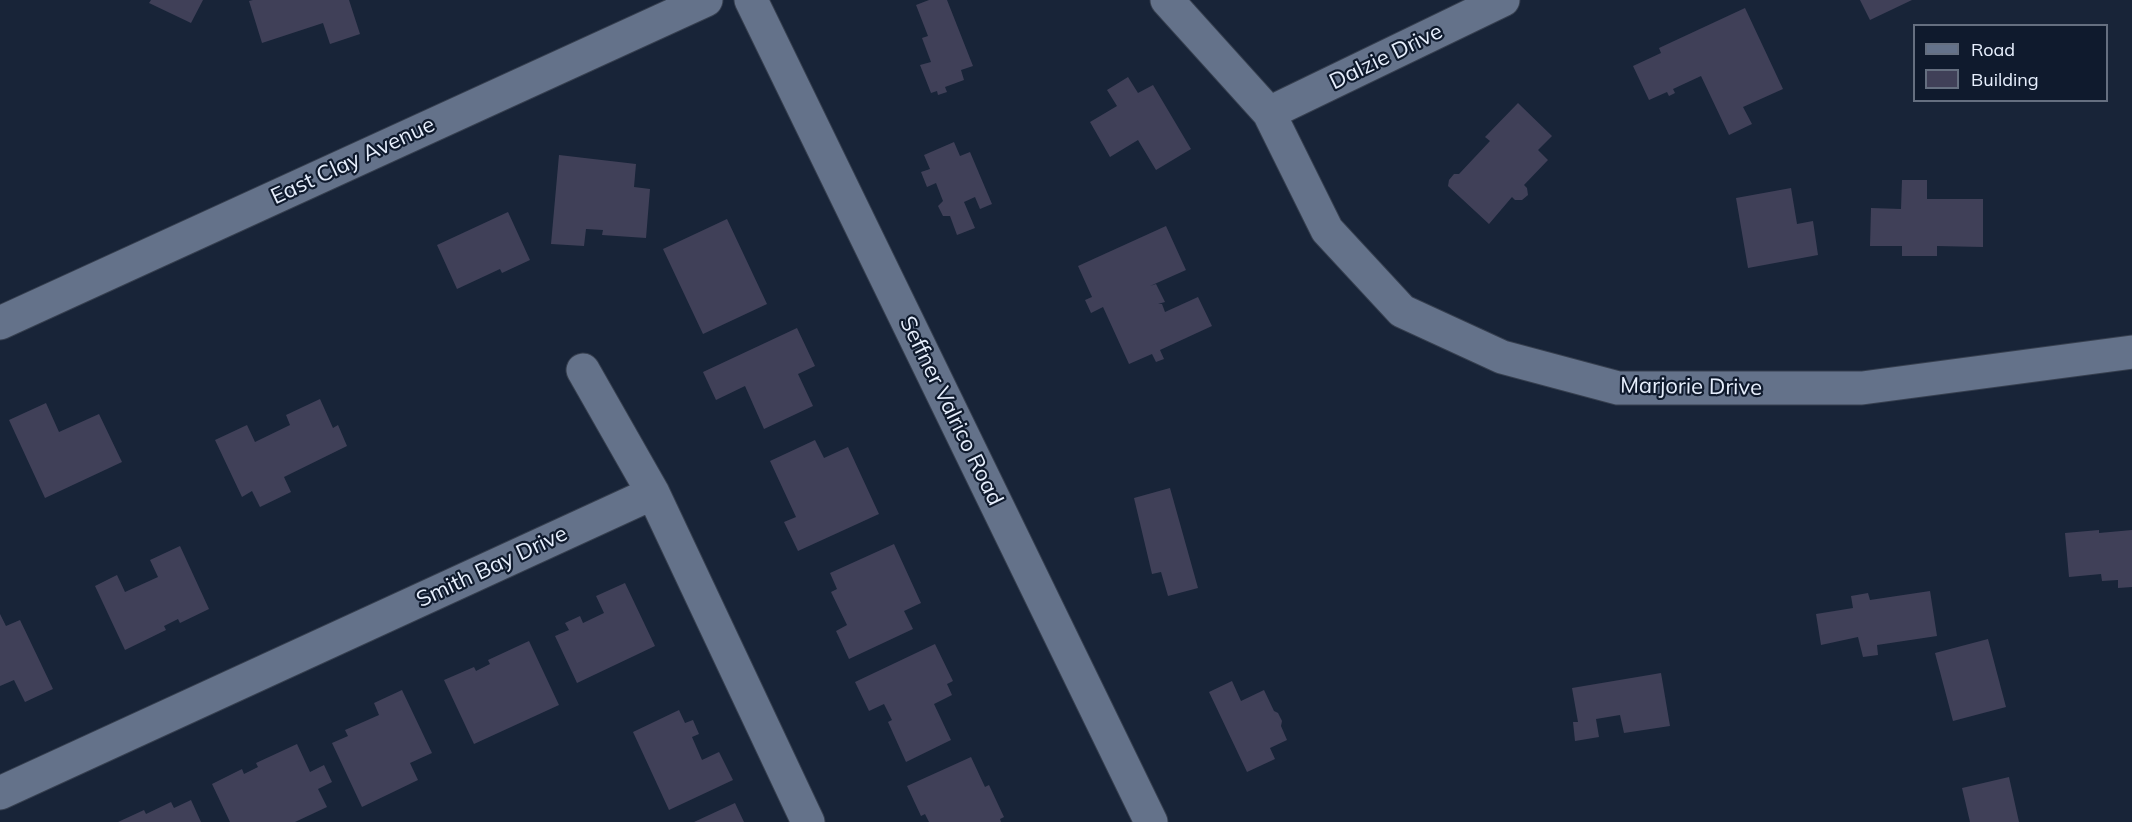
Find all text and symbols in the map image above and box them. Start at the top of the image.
street label: Dalzie Drive [1325,18,1447,96]
legend [1913,24,2108,102]
text: Road [1971,38,2015,61]
text: Building [1971,68,2039,91]
street label: East Clay Avenue [267,111,439,211]
street label: Seffner Valrico Road [894,312,1008,510]
street label: Marjorie Drive [1620,373,1762,401]
street label: Smith Bay Drive [412,521,572,613]

